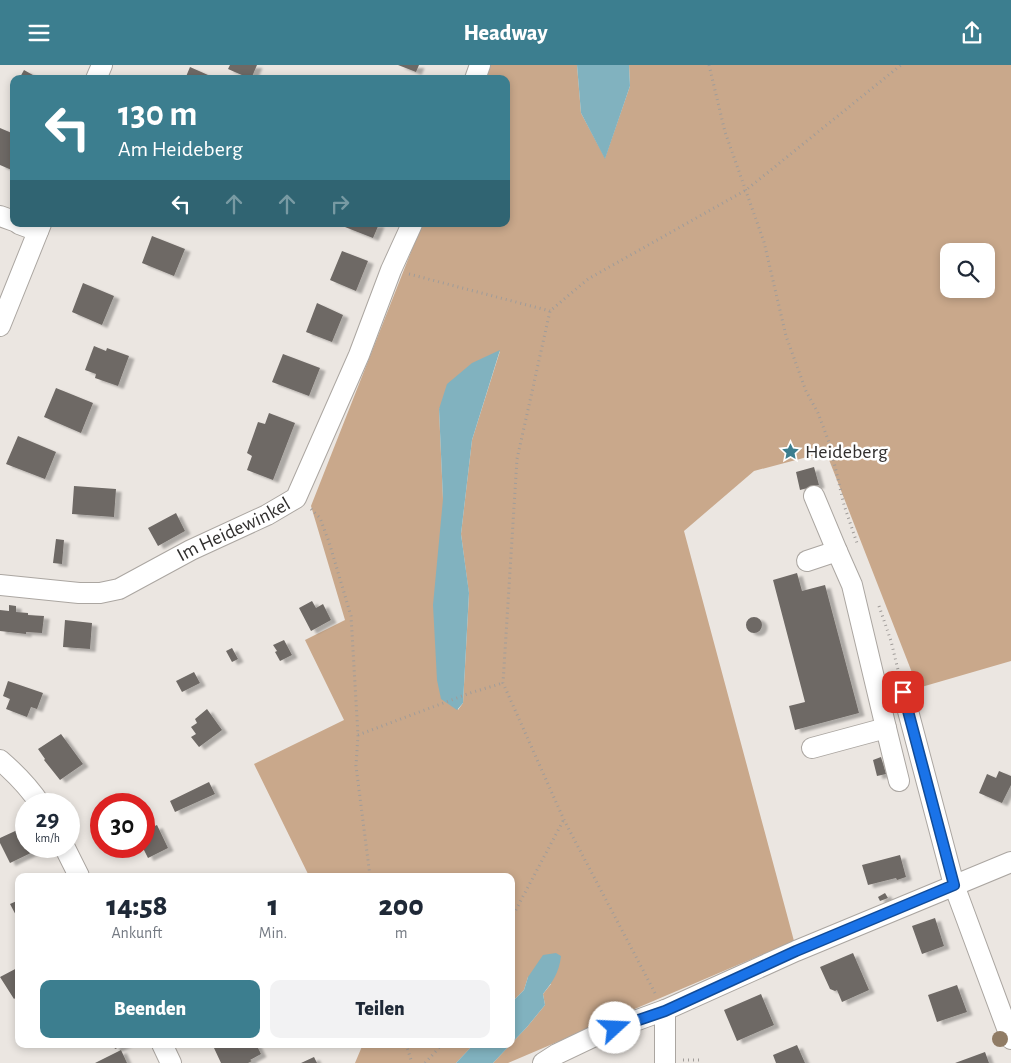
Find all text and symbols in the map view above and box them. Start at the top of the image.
icon: menu [25,19,53,47]
icon: share [958,19,986,47]
text: Headway [463,22,548,44]
icon: left [35,95,100,160]
text: 130 m [118,97,197,132]
text: Am Heideberg [118,138,243,160]
icon: left [167,190,195,218]
icon: ahead [220,190,248,218]
icon: ahead [273,190,301,218]
icon: right [326,190,354,218]
map controls [940,243,995,298]
button: search [940,243,995,298]
place icon: Heideberg [781,442,801,462]
place label: Heideberg [805,442,888,462]
street label: Im Heidewinkel [174,494,294,566]
pin [882,671,924,713]
icon: arrive [889,678,917,706]
speed limit sign: 30 [90,793,155,858]
text: 29 [36,807,59,832]
text: km/h [35,832,60,844]
text: 14:58 [106,891,168,921]
text: 1 [268,891,279,921]
text: 200 [378,891,424,921]
text: Ankunft [111,925,162,941]
text: Min. [259,925,287,941]
text: m [395,925,408,941]
button: Beenden [40,980,260,1038]
button: Teilen [270,980,490,1038]
position arrow [588,1001,640,1053]

